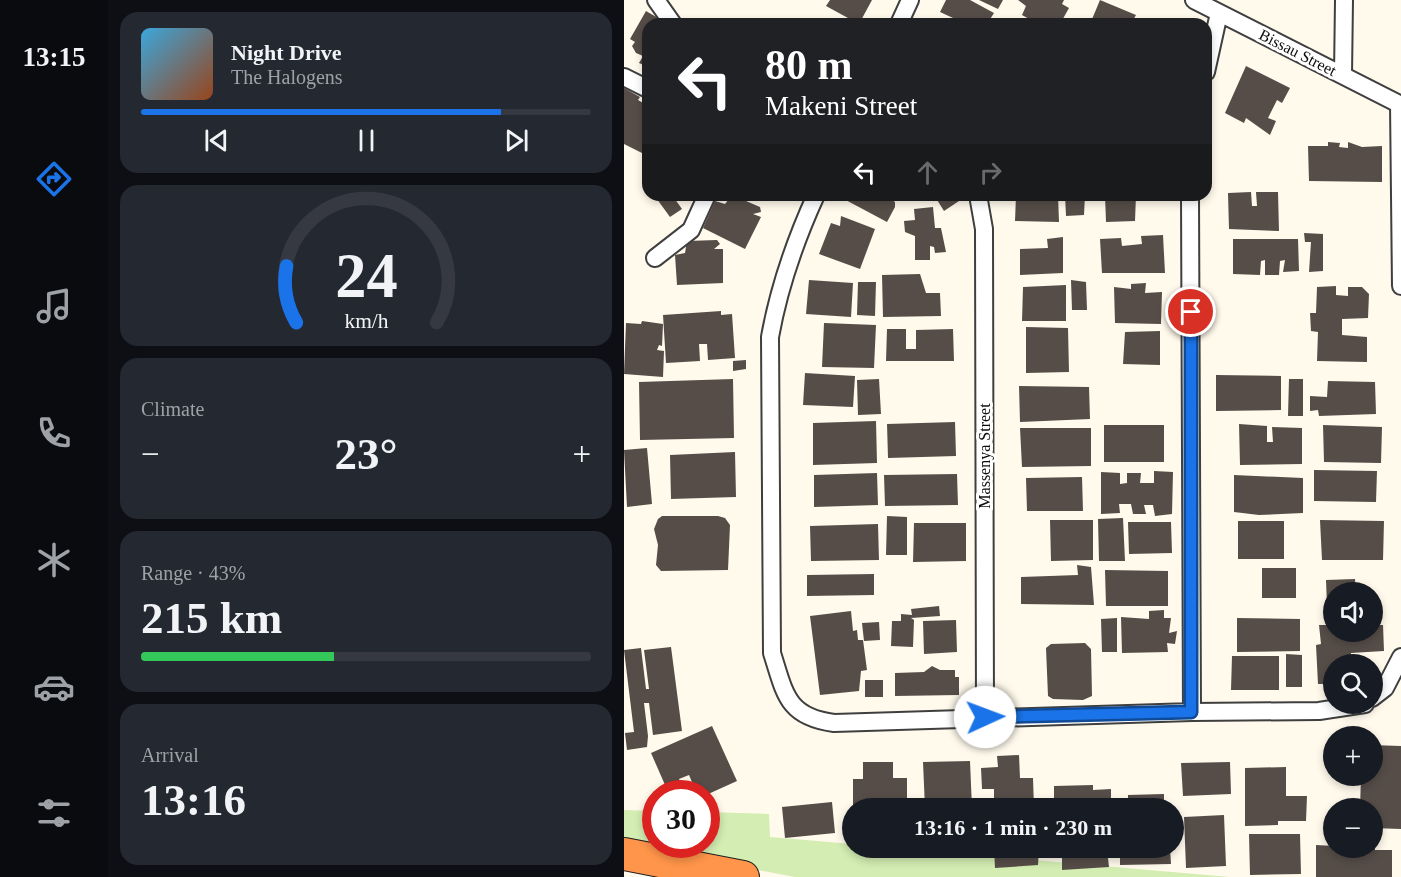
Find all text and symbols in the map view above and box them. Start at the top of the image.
street label: Bissau Street [1256,26,1340,79]
text: Night Drive [231,40,342,65]
text: 13:15 [23,42,86,72]
icon: left [666,42,744,120]
text: 80 m [765,42,853,88]
text: The Halogens [231,66,343,88]
text: Makeni Street [765,91,917,121]
icon: previous [200,124,233,157]
icon: pause [350,124,383,157]
icon: next [500,124,533,157]
icon: left [848,156,881,189]
icon: ahead [911,156,944,189]
icon: right [974,156,1007,189]
icon: directions [33,158,75,200]
text: 24 [335,241,397,310]
icon: music [33,285,75,327]
pin [1165,286,1216,337]
icon: arrive [1174,295,1207,328]
text: km/h [344,309,388,333]
text: Climate [141,398,204,420]
street label: Massenya Street [976,403,994,509]
icon: phone [33,412,75,454]
text: 23° [335,429,398,479]
text: − [141,436,160,472]
text: + [572,436,591,472]
icon: climate [33,539,75,581]
text: Range · 43% [141,562,245,584]
map controls [1323,582,1383,858]
button: sound [1323,582,1383,642]
text: 215 km [141,593,282,643]
button: search [1323,654,1383,714]
icon: car [33,666,75,708]
position arrow [953,685,1017,749]
button: + [1323,726,1383,786]
text: Arrival [141,744,199,766]
text: 13:16 [141,775,246,825]
speed limit sign: 30 [642,780,720,858]
icon: filters [33,792,75,834]
button: − [1323,798,1383,858]
text: 13:16 · 1 min · 230 m [914,815,1112,840]

